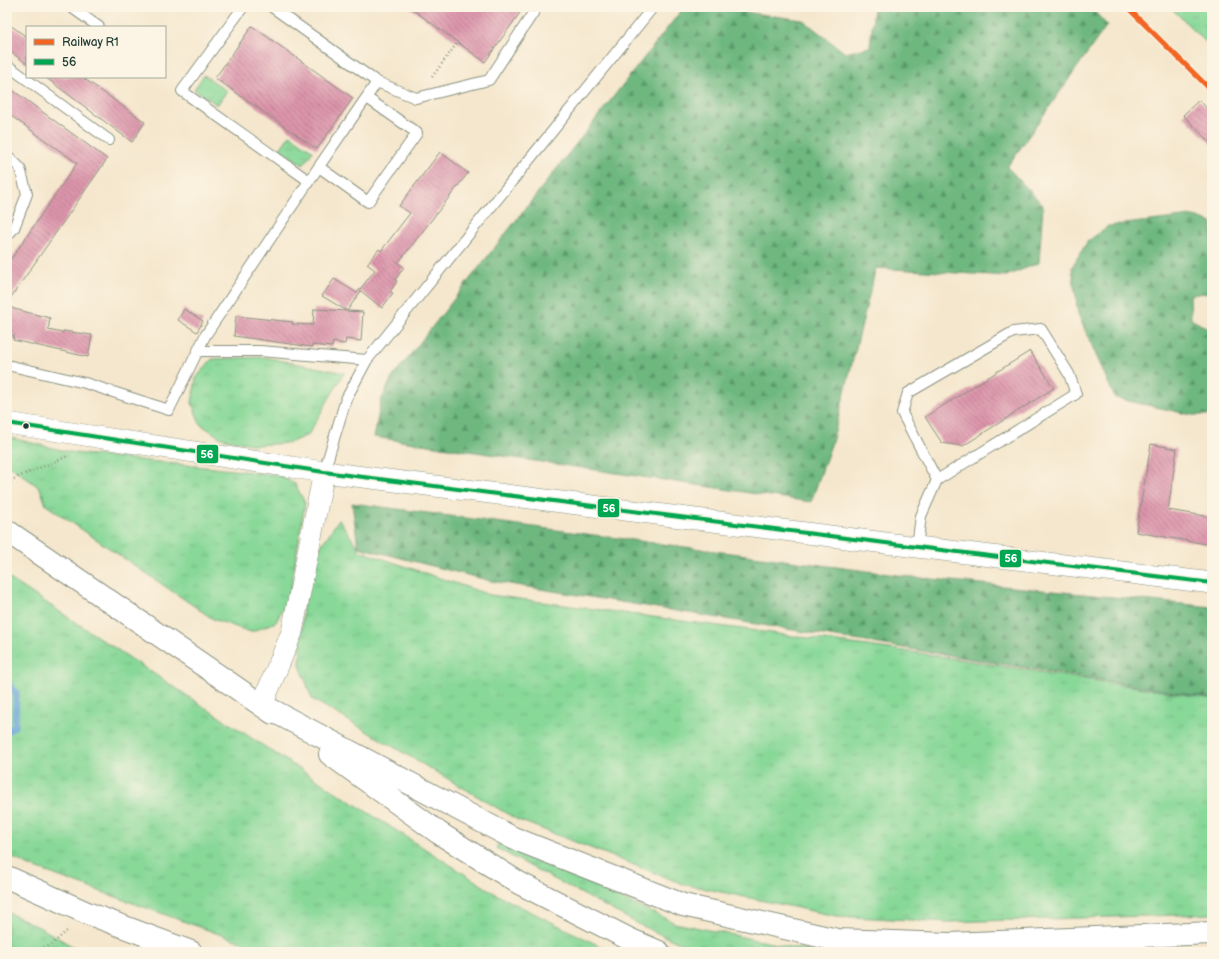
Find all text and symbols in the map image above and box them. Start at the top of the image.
legend [26,26,166,78]
text: Railway R1 [62,35,119,50]
text: 56 [62,55,76,70]
unlabelled marker [21,421,31,431]
line badge: 56 [196,444,219,464]
text: 56 [200,448,214,461]
line badge: 56 [597,498,620,518]
text: 56 [602,502,616,515]
line badge: 56 [999,549,1022,568]
text: 56 [1004,552,1018,565]

